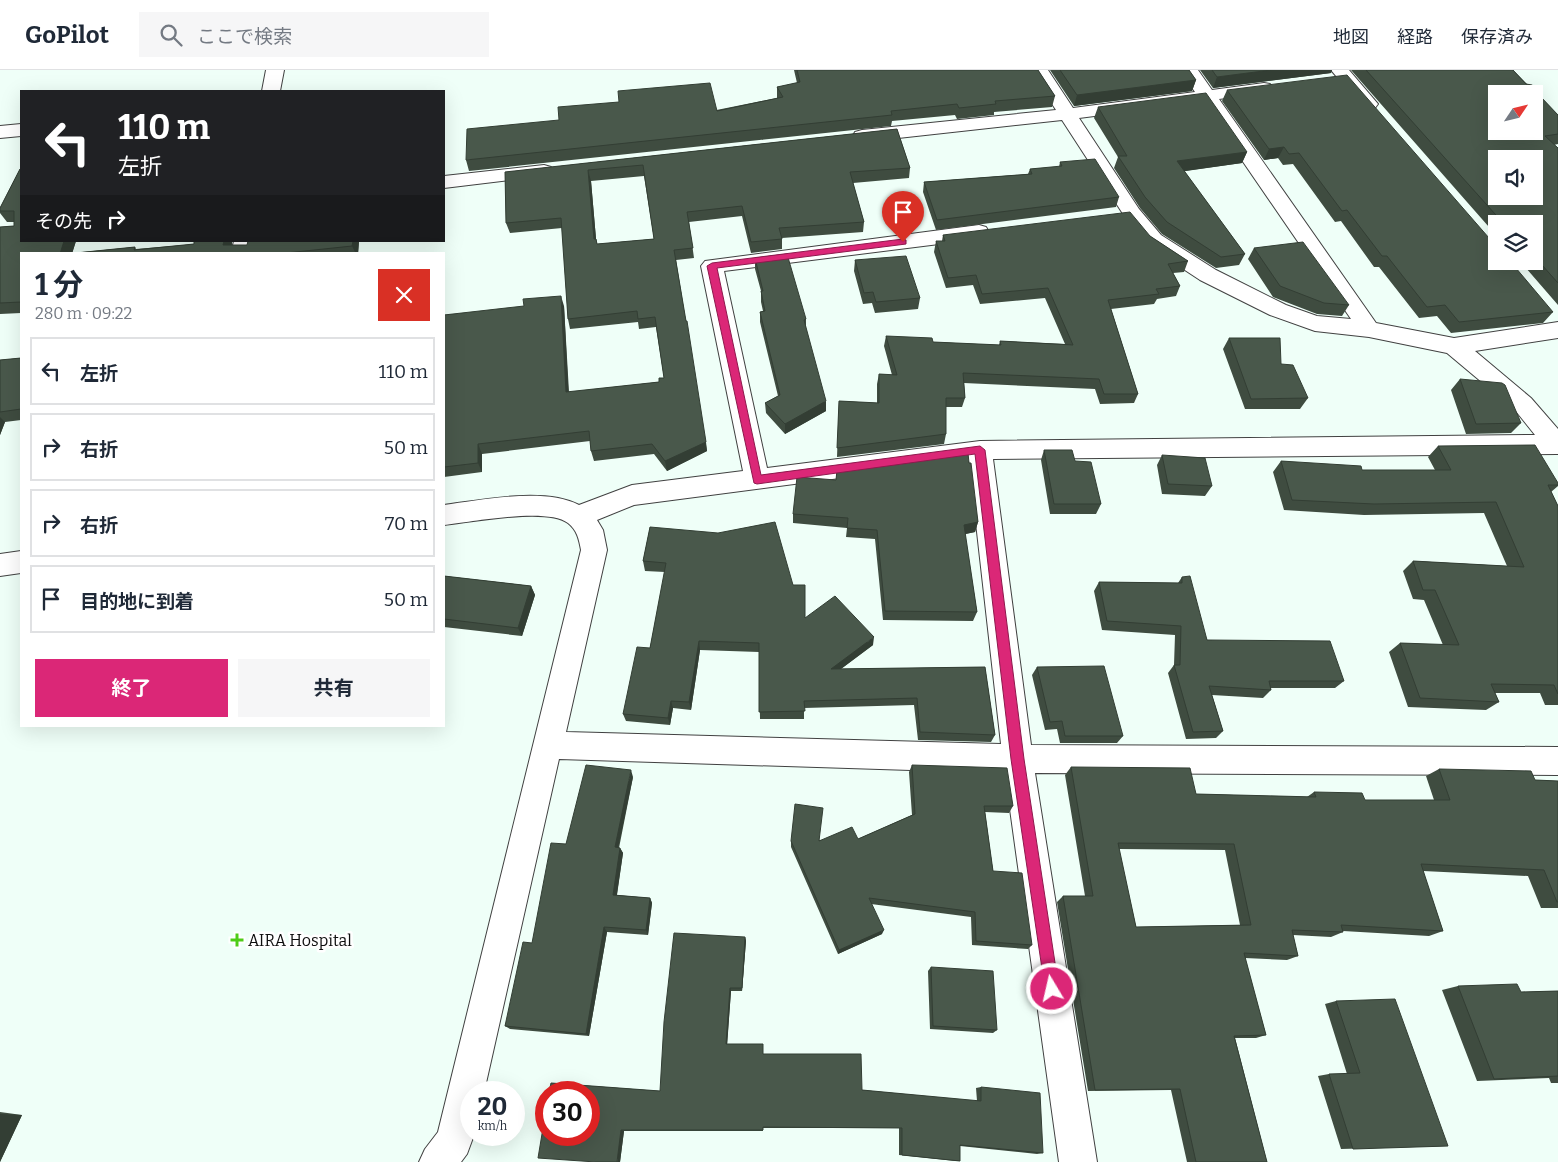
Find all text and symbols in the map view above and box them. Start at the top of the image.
search box [139,12,489,57]
text: GoPilot [25,21,109,49]
icon: search [157,21,185,49]
text: ここで検索 [197,25,292,48]
text: 地図 [1333,26,1369,48]
text: 経路 [1397,26,1433,48]
text: 保存済み [1461,26,1533,48]
north arrow [1488,85,1542,140]
map controls [1488,85,1543,270]
text: 110 m [118,106,210,148]
icon: left [35,110,100,175]
button: sound [1488,150,1543,205]
text: 左折 [118,153,162,180]
pin [882,191,924,242]
icon: arrive [889,198,917,226]
icon: right [102,205,130,233]
text: その先 [35,210,92,233]
button: layers [1488,215,1543,270]
text: 1 分 [35,267,83,303]
button: close [378,269,430,321]
text: 280 m · 09:22 [35,304,132,323]
icon: left [37,357,65,385]
text: 110 m [378,360,428,383]
text: 左折 [80,362,118,385]
icon: right [37,433,65,461]
text: 50 m [384,436,428,459]
text: 右折 [80,438,118,461]
icon: right [37,509,65,537]
text: 70 m [385,512,428,535]
text: 右折 [80,514,118,537]
icon: arrive [37,585,65,613]
text: 50 m [384,588,428,611]
text: 目的地に到着 [80,590,194,613]
button: 終了 [35,659,228,717]
button: 共有 [238,659,430,717]
place label: AIRA Hospital [248,931,352,950]
marker: AIRA Hospital [230,933,244,947]
position arrow [1025,962,1077,1014]
speed limit sign: 30 [535,1081,600,1146]
text: 20 [478,1092,507,1122]
text: km/h [478,1119,507,1133]

